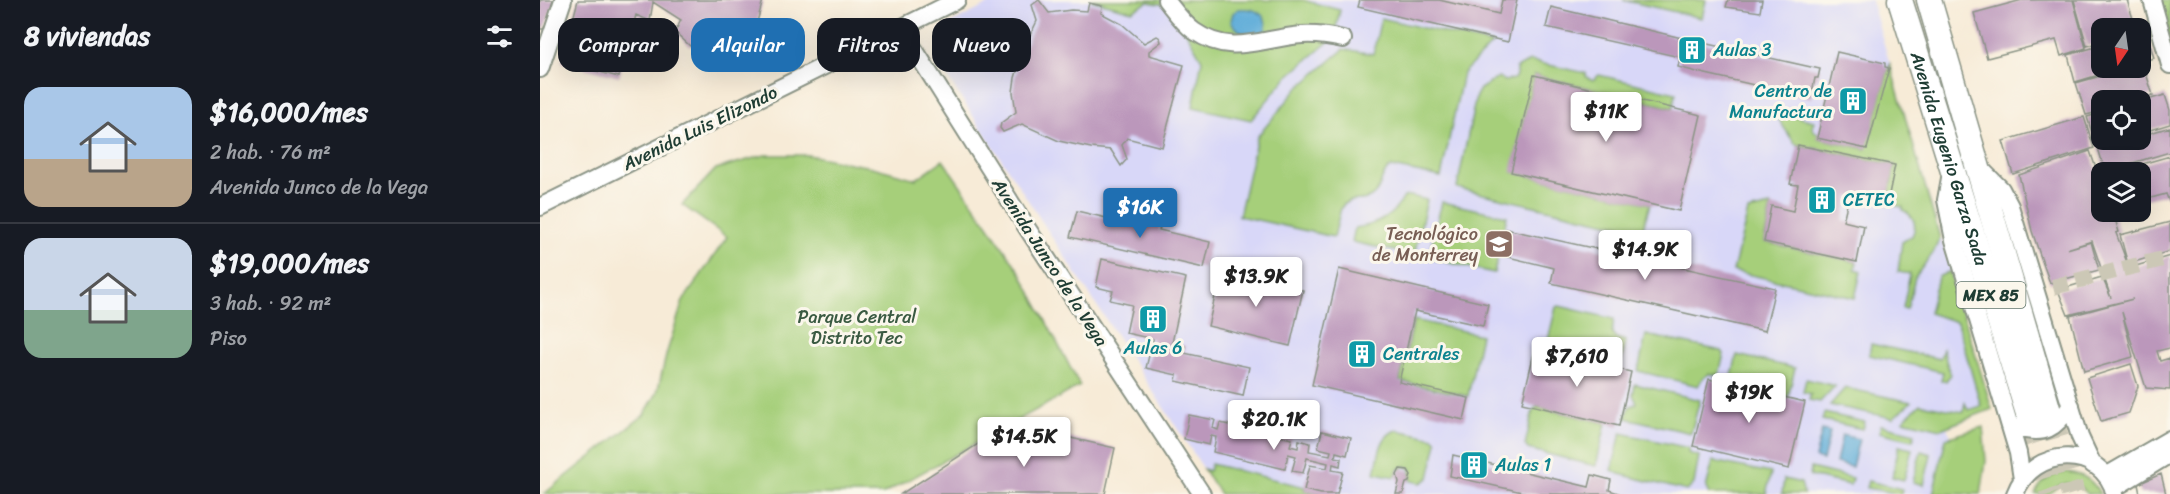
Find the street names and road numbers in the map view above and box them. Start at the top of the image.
street label: Avenida Eugenio Garza Sada [1901,46,1998,271]
street label: Avenida Luis Elizondo [616,77,783,180]
street label: Avenida Junco de la Vega [983,170,1117,353]
road number: MEX 85 [1956,282,2026,308]

